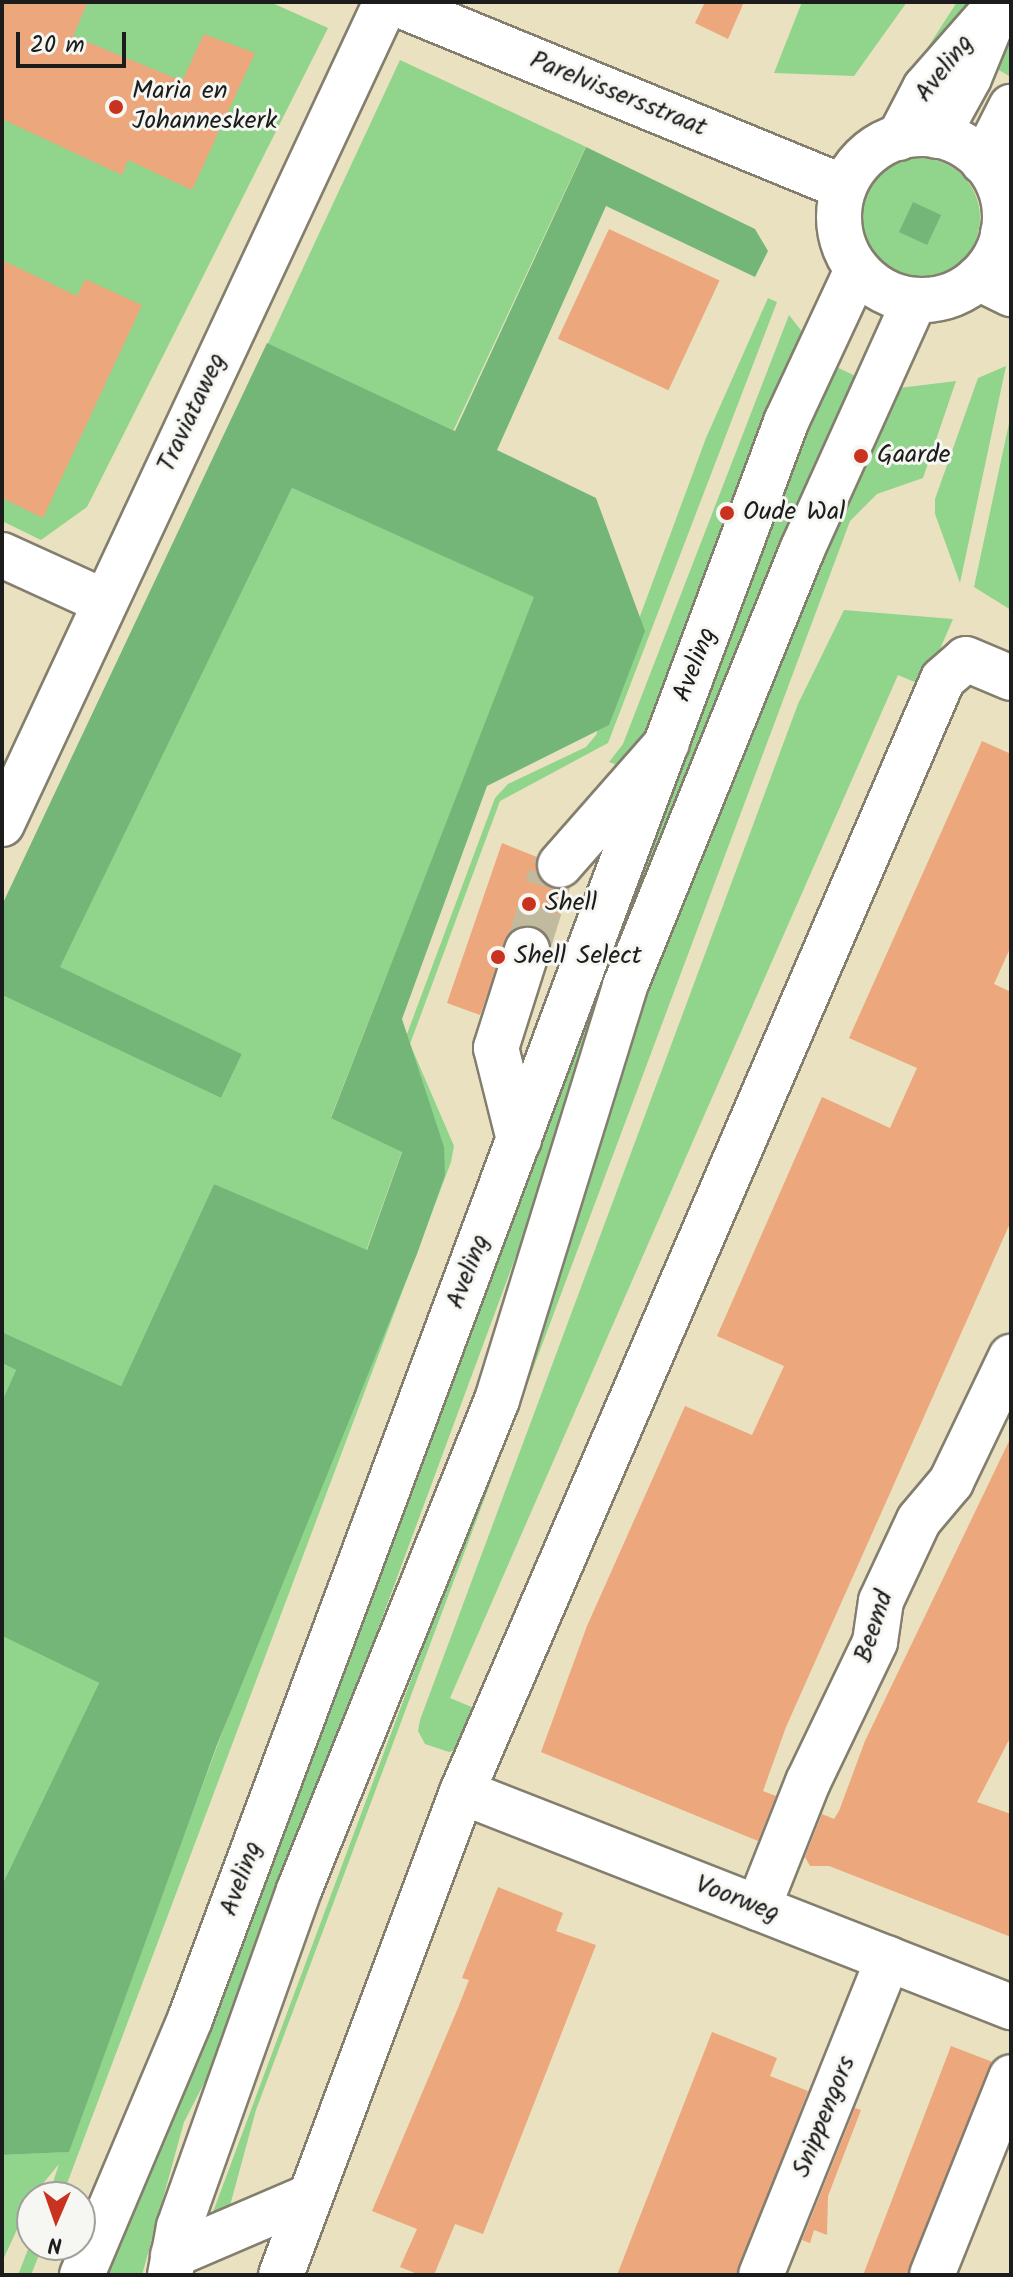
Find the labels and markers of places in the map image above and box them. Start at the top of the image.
place label: Maria en Johanneskerk [132,76,277,138]
marker: Maria en Johanneskerk [107,98,125,116]
place label: Gaarde [877,440,951,472]
marker: Gaarde [852,447,870,465]
place label: Oude Wal [743,497,845,529]
marker: Oude Wal [718,504,736,522]
place label: Shell [545,888,597,920]
marker: Shell [520,895,538,913]
place label: Shell Select [514,941,642,973]
marker: Shell Select [489,948,507,966]

